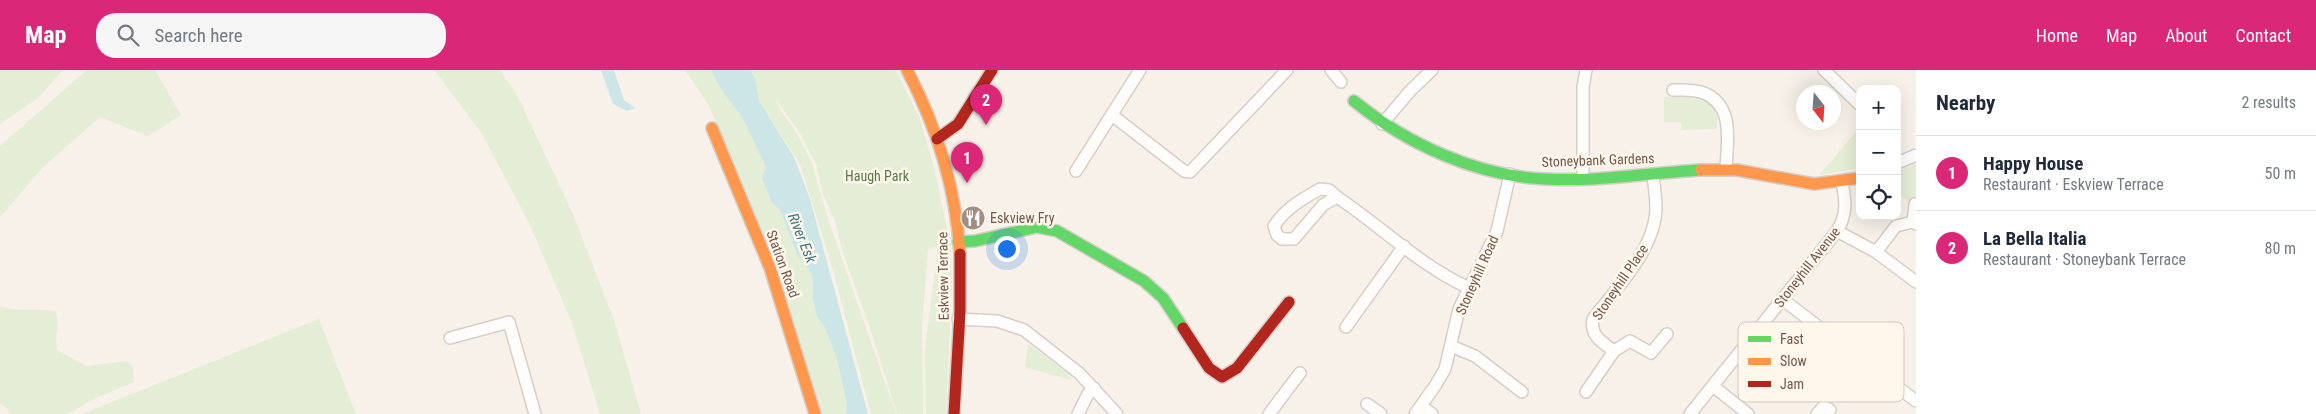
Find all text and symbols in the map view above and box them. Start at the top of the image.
search box [96,13,446,58]
text: Map [25,21,66,49]
icon: search [114,21,142,49]
text: Search here [154,24,243,47]
text: Home [2036,25,2078,46]
text: Map [2106,25,2137,46]
text: About [2165,25,2207,46]
text: Contact [2235,25,2291,46]
pin: 2 [970,84,1002,125]
north arrow [1796,85,1841,130]
map controls [1856,85,1901,220]
button: + [1856,85,1901,130]
text: Nearby [1936,91,1995,115]
text: 2 results [2241,93,2296,112]
button: − [1856,130,1901,175]
pin: 1 [951,142,983,183]
street label: Stoneybank Gardens [1541,150,1655,170]
text: Happy House [1983,152,2083,175]
text: 1 [1948,164,1956,183]
text: 50 m [2264,164,2296,183]
park label: Haugh Park [845,168,910,184]
button: locate [1856,175,1901,220]
text: Restaurant · Eskview Terrace [1983,175,2164,194]
restaurant icon: Eskview Fry [960,205,986,231]
water label: River Esk [784,210,820,266]
place label: Eskview Fry [990,210,1055,226]
street label: Stoneyhill Avenue [1771,223,1844,310]
text: La Bella Italia [1983,227,2087,250]
street label: Station Road [763,228,803,300]
street label: Eskview Terrace [934,231,952,320]
street label: Stoneyhill Road [1452,233,1502,317]
your location [994,236,1020,262]
text: 2 [1948,239,1956,258]
text: 80 m [2264,239,2296,258]
street label: Stoneyhill Place [1589,241,1651,323]
text: Restaurant · Stoneybank Terrace [1983,250,2186,269]
legend [1738,322,1904,402]
text: Fast [1780,331,1804,347]
text: Slow [1780,353,1807,369]
text: Jam [1780,376,1804,392]

